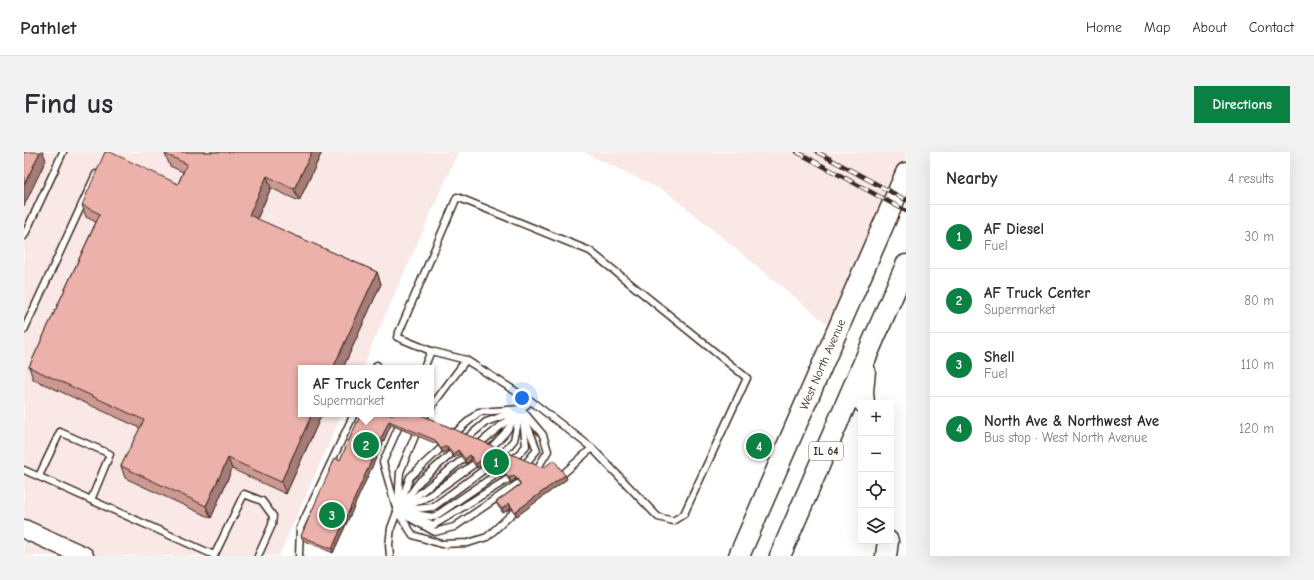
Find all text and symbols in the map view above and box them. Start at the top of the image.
text: Pathlet [20,17,76,39]
text: Home [1086,19,1122,36]
text: Map [1144,19,1170,36]
text: About [1192,19,1227,36]
text: Contact [1249,19,1294,36]
button: Directions [1194,86,1290,123]
text: Find us [24,88,113,120]
text: Nearby [946,169,997,188]
text: 4 results [1228,171,1274,186]
text: AF Diesel [984,220,1044,238]
text: 1 [956,229,962,244]
text: 30 m [1244,229,1274,244]
text: Fuel [984,238,1008,253]
text: AF Truck Center [984,284,1090,302]
text: 2 [956,293,962,308]
text: 80 m [1244,293,1274,308]
text: Supermarket [984,302,1055,317]
street label: West North Avenue [797,317,848,412]
text: Shell [984,348,1015,366]
text: 3 [956,357,962,372]
text: 110 m [1241,357,1274,372]
popup [298,365,434,417]
text: Fuel [984,366,1008,381]
text: AF Truck Center [313,375,419,393]
your location [512,388,532,408]
text: Supermarket [313,393,384,408]
map controls [858,400,894,544]
button: + [858,400,894,436]
text: North Ave & Northwest Ave [984,412,1159,430]
text: 4 [956,421,962,436]
text: 120 m [1239,421,1274,436]
pin: 2 [353,430,379,460]
text: Bus stop · West North Avenue [984,430,1148,445]
pin: 4 [746,431,772,461]
button: − [858,436,894,472]
road number: IL 64 [809,442,843,460]
pin: 1 [483,447,509,477]
button: locate [858,472,894,508]
pin: 3 [319,500,345,530]
button: layers [858,508,894,544]

